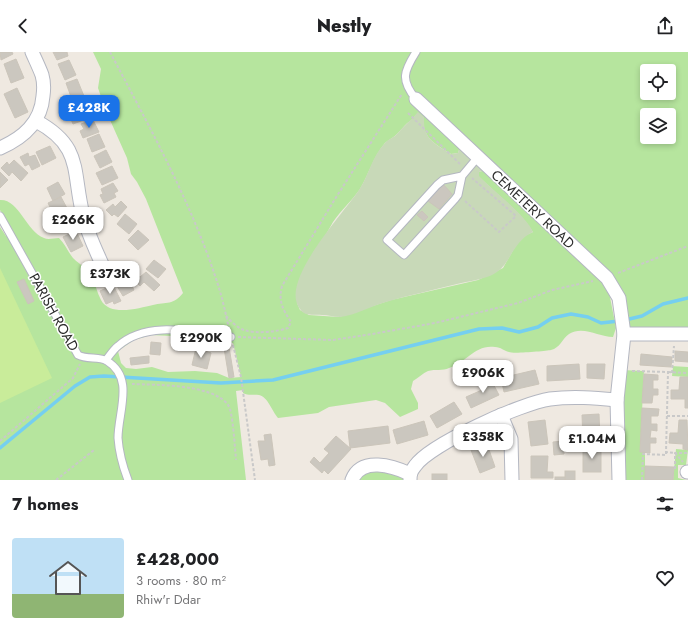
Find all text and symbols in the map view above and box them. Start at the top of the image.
text: Nestly [317,13,371,39]
icon: back [12,15,34,37]
icon: share [654,15,676,37]
map controls [640,64,676,144]
button: locate [640,64,676,100]
pin: £428K [61,95,117,129]
text: £428K [68,98,110,117]
button: layers [640,108,676,144]
street label: CEMETERY ROAD [487,165,579,253]
pin: £266K [45,207,101,241]
text: £266K [52,210,94,229]
pin: £373K [82,261,138,295]
text: £373K [90,264,130,283]
street label: PARISH ROAD [24,269,84,355]
pin: £290K [173,325,229,359]
text: £290K [180,328,222,347]
pin: £906K [455,360,511,394]
text: £906K [461,363,505,382]
pin: £358K [455,424,511,458]
pin: £1.04M [559,426,625,460]
text: £358K [462,427,504,446]
text: £1.04M [568,429,616,448]
text: 7 homes [12,492,79,516]
icon: filters [654,493,676,515]
text: £428,000 [136,547,219,571]
icon: home [44,554,92,602]
icon: heart [654,567,676,589]
text: 3 rooms · 80 m² [136,571,226,590]
text: Rhiw'r Ddar [136,590,201,609]

